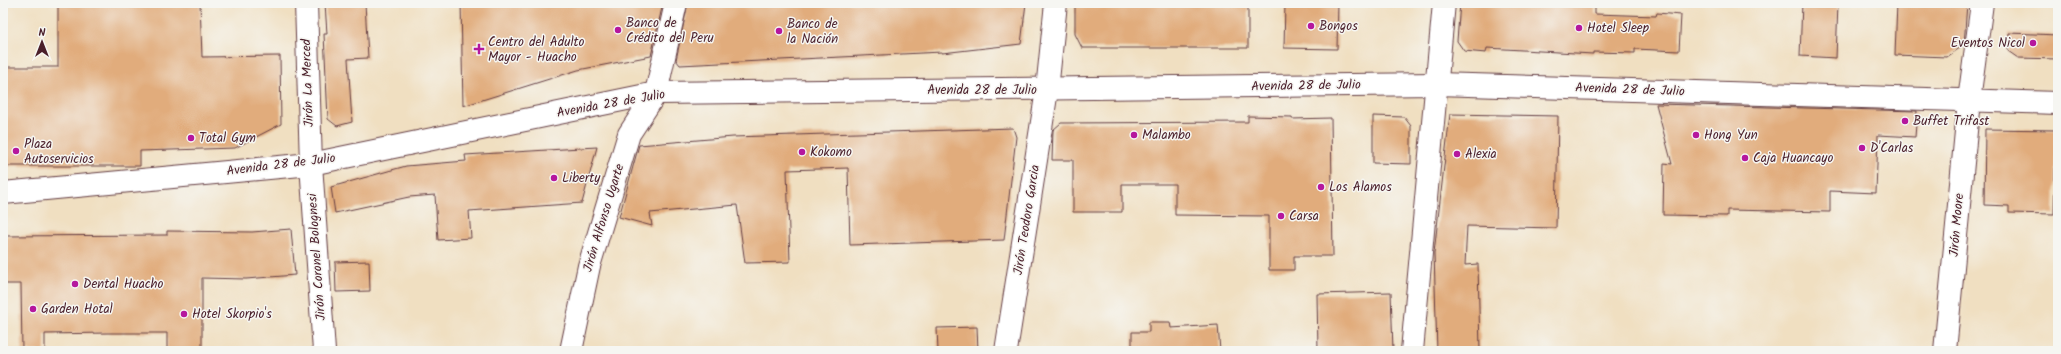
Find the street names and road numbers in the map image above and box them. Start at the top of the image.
street label: Jirón La Merced [296,38,320,128]
street label: Avenida 28 de Julio [1251,75,1361,97]
street label: Avenida 28 de Julio [1575,78,1685,102]
street label: Avenida 28 de Julio [927,80,1037,101]
street label: Avenida 28 de Julio [555,84,667,124]
street label: Avenida 28 de Julio [225,148,337,182]
street label: Jirón Alfonso Ugarte [578,161,630,275]
street label: Jirón Teodoro Garcia [1008,163,1046,277]
street label: Jirón Coronel Bolognesi [302,192,332,321]
street label: Jirón Moore [1944,192,1970,258]

